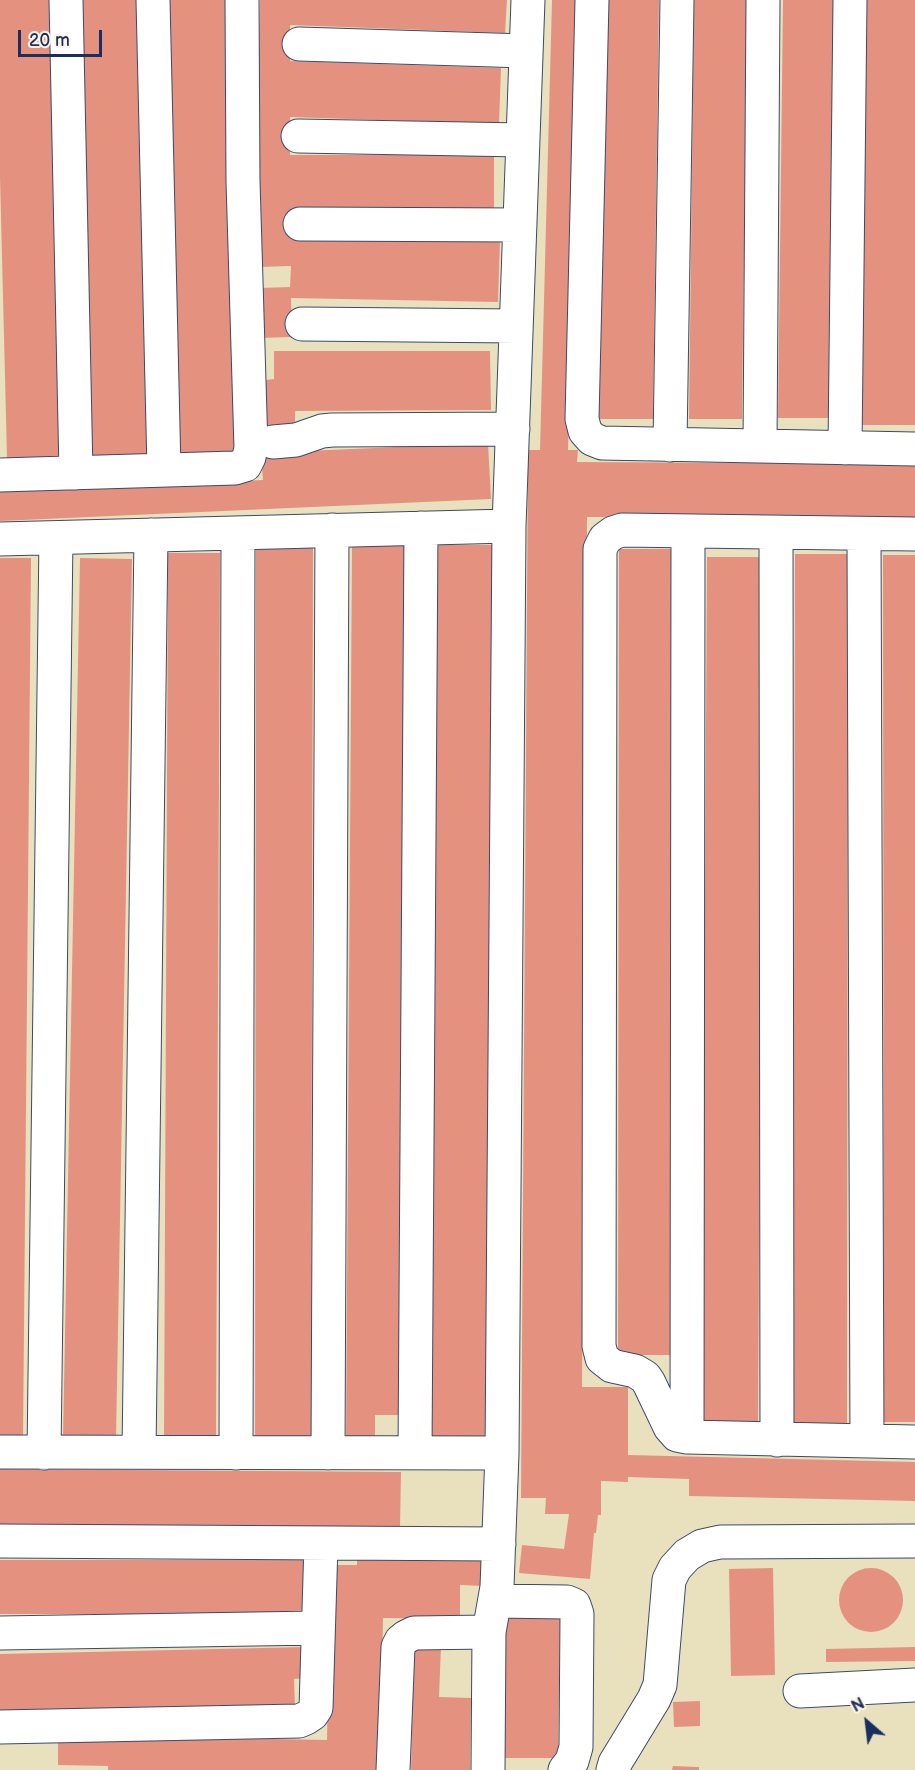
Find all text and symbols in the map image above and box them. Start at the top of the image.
scale bar [21,18,105,56]
text: 20 m [29,30,70,51]
north arrow [837,1692,897,1752]
text: N [849,1694,868,1717]

